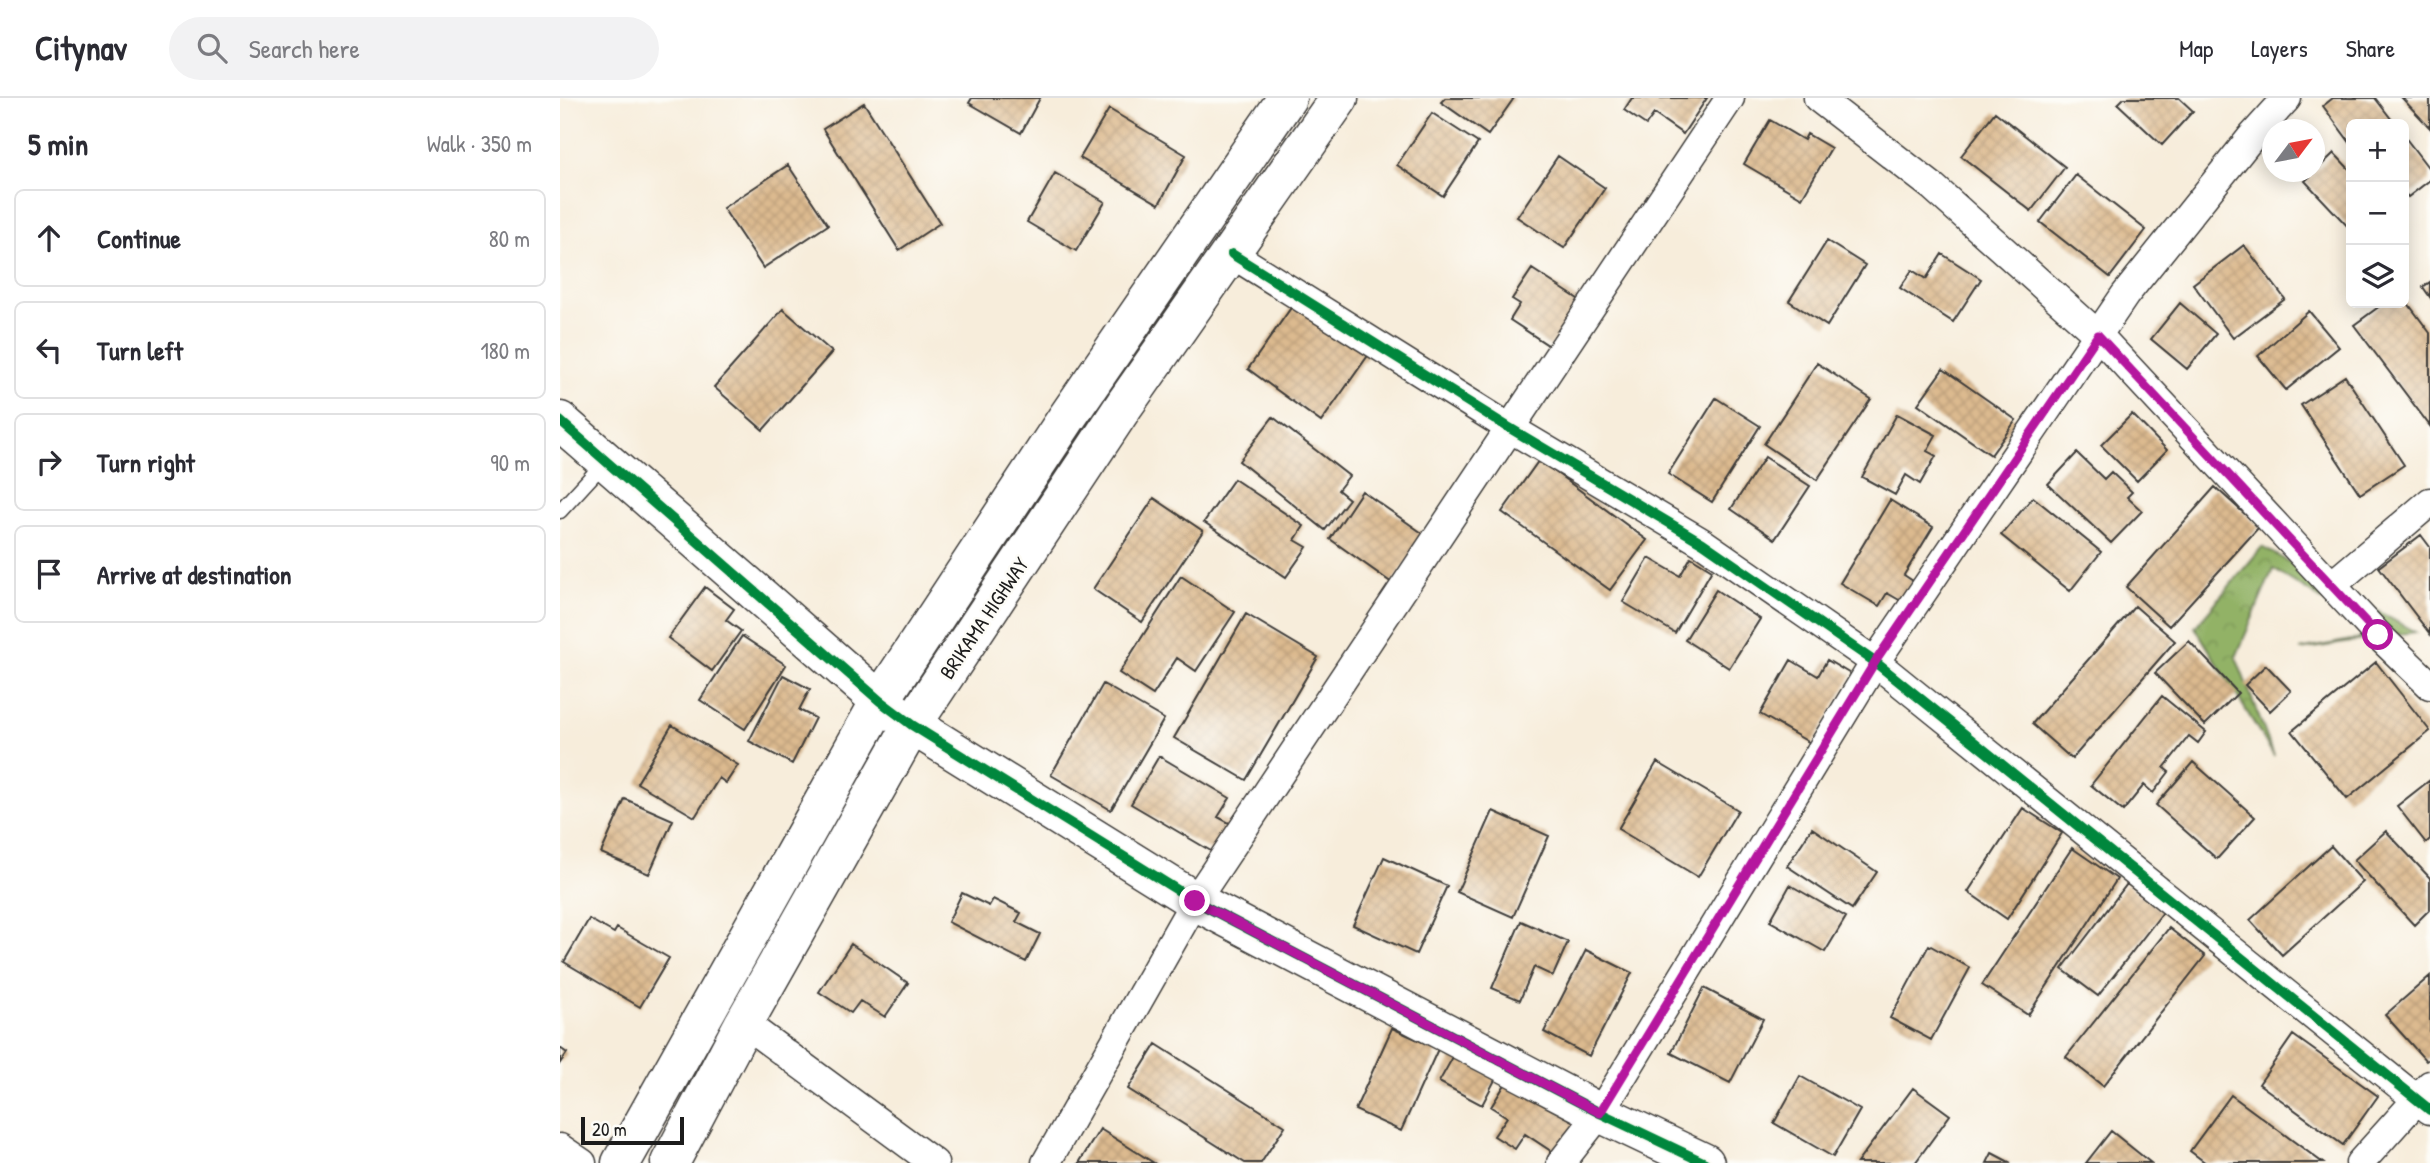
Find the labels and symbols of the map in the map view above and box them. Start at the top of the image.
north arrow [2262,119,2325,182]
street label: BRIKAMA HIGHWAY [933,551,1036,685]
route start [2362,619,2393,650]
route end [1179,885,1210,916]
scale bar [581,1114,684,1146]

